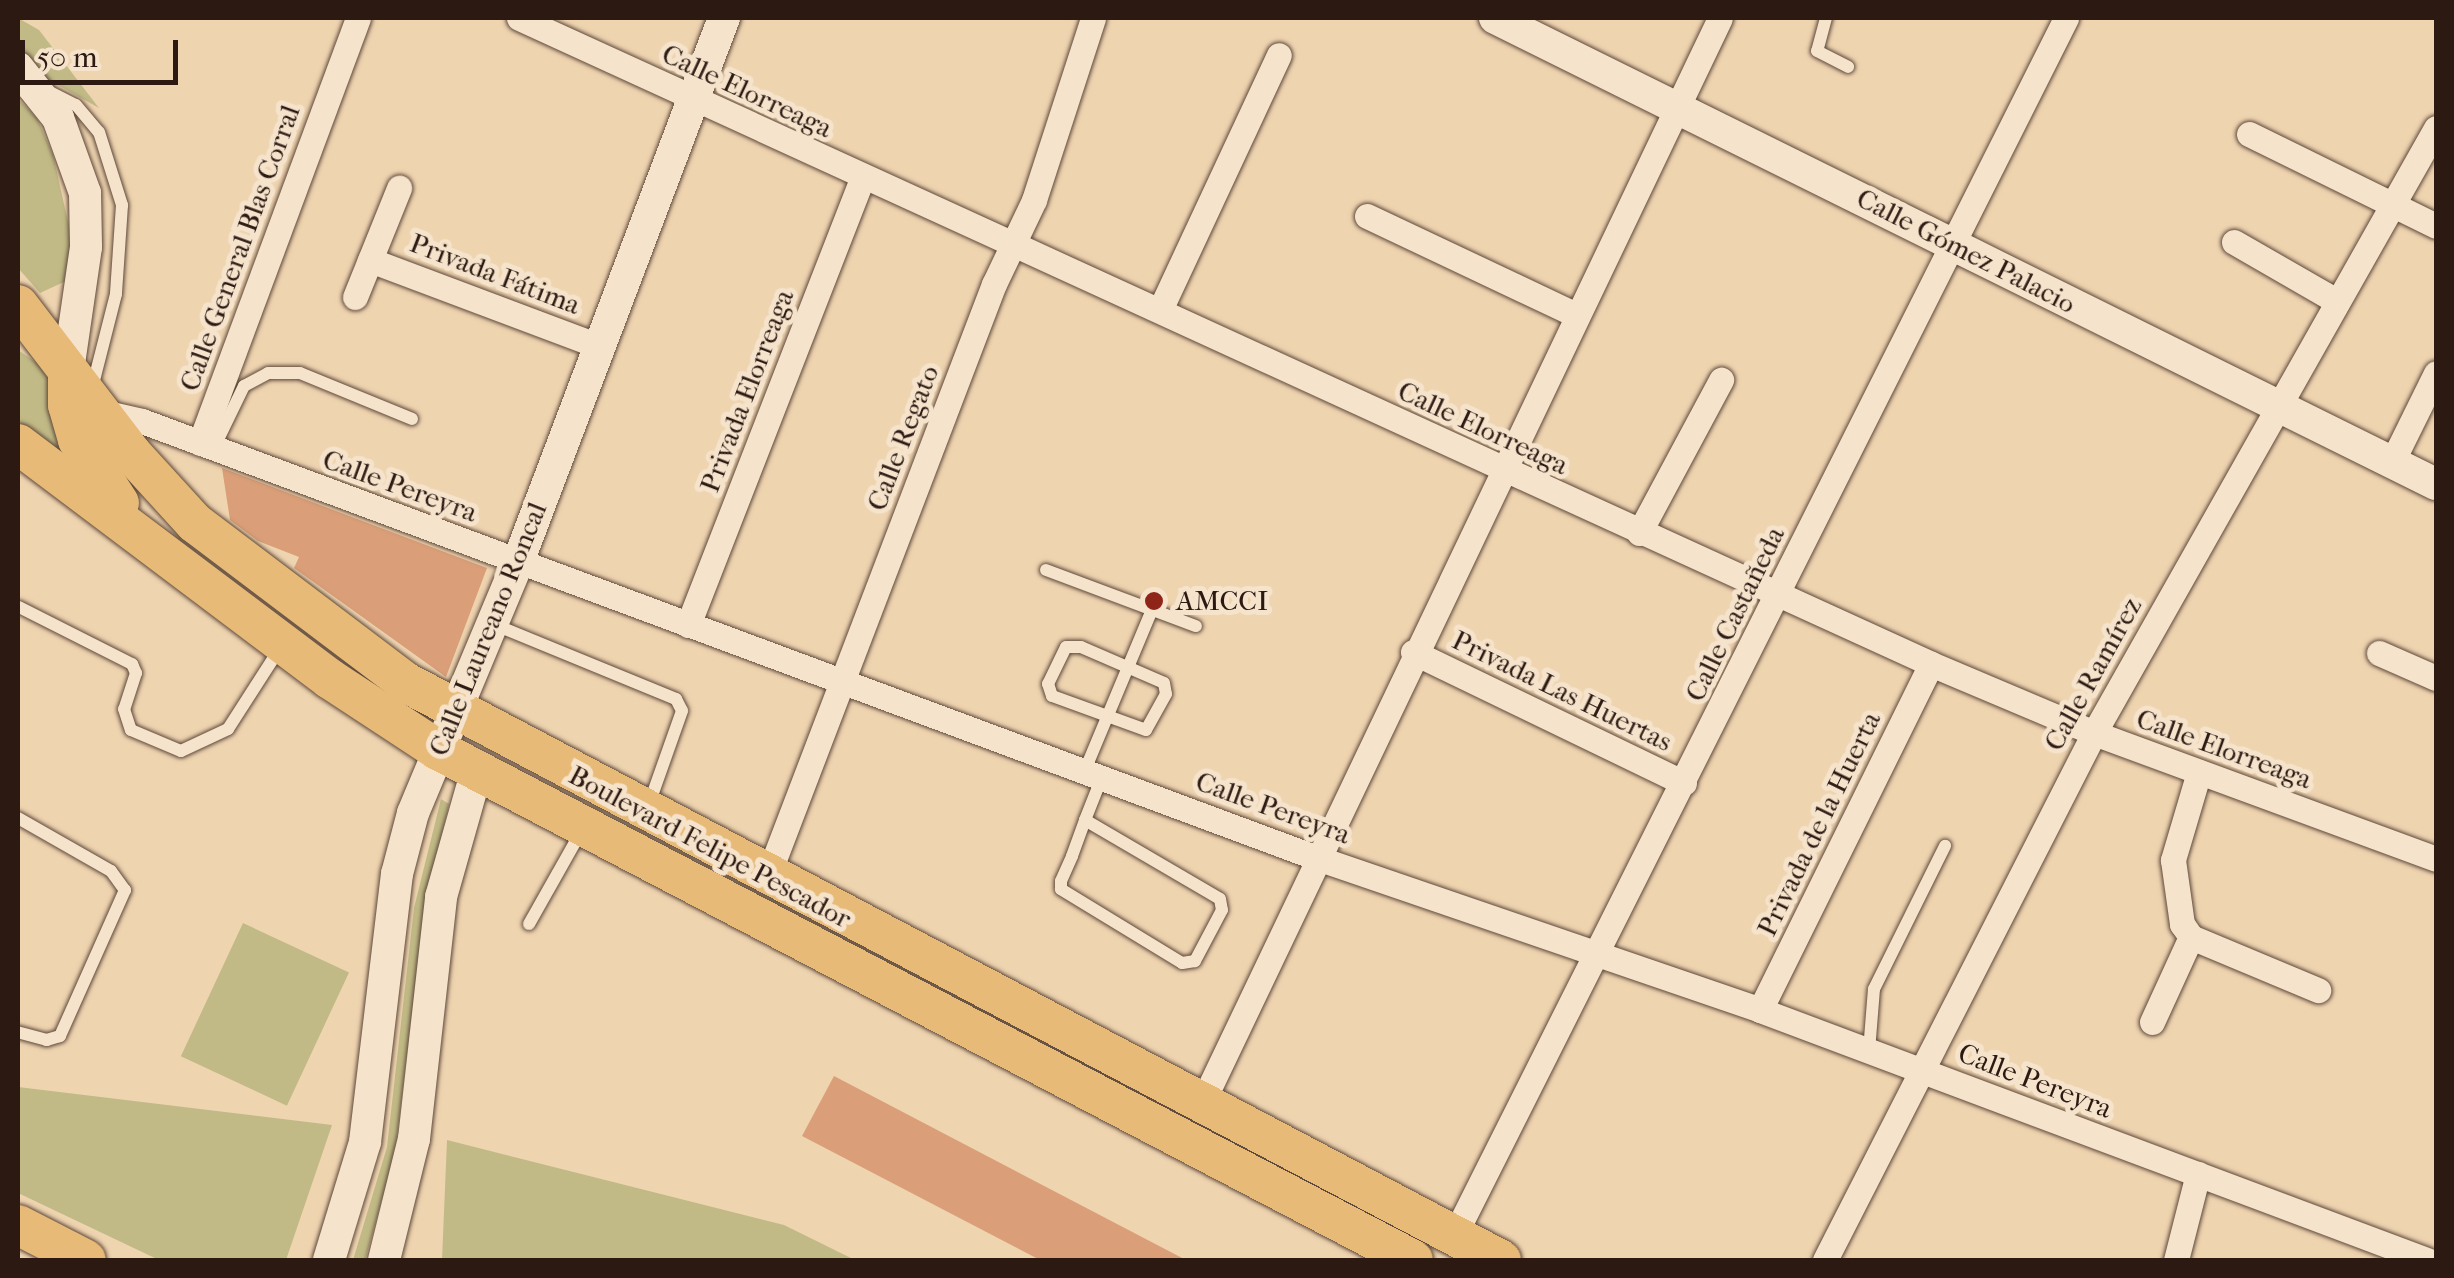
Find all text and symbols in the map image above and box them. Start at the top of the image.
scale bar [25,20,182,82]
street label: Calle Elorreaga [657,37,837,145]
text: 50 m [37,40,98,75]
street label: Calle General Blas Corral [173,100,307,396]
street label: Calle Gómez Palacio [1851,181,2081,321]
street label: Privada Fátima [405,226,585,322]
street label: Privada Elorreaga [693,285,801,497]
street label: Calle Regato [860,361,946,515]
street label: Calle Elorreaga [1393,374,1573,482]
street label: Calle Pereyra [318,443,482,529]
street label: Calle Laureano Roncal [422,497,554,761]
street label: Calle Castañeda [1678,521,1792,707]
place label: AMCCI [1176,584,1268,618]
marker: AMCCI [1141,588,1167,614]
street label: Calle Ramírez [2037,591,2149,757]
street label: Privada Las Huertas [1447,623,1677,759]
street label: Calle Elorreaga [2132,702,2316,796]
street label: Privada de la Huerta [1750,706,1888,942]
street label: Boulevard Felipe Pescador [563,758,857,936]
street label: Calle Pereyra [1191,765,1355,851]
street label: Calle Pereyra [1953,1036,2117,1126]

